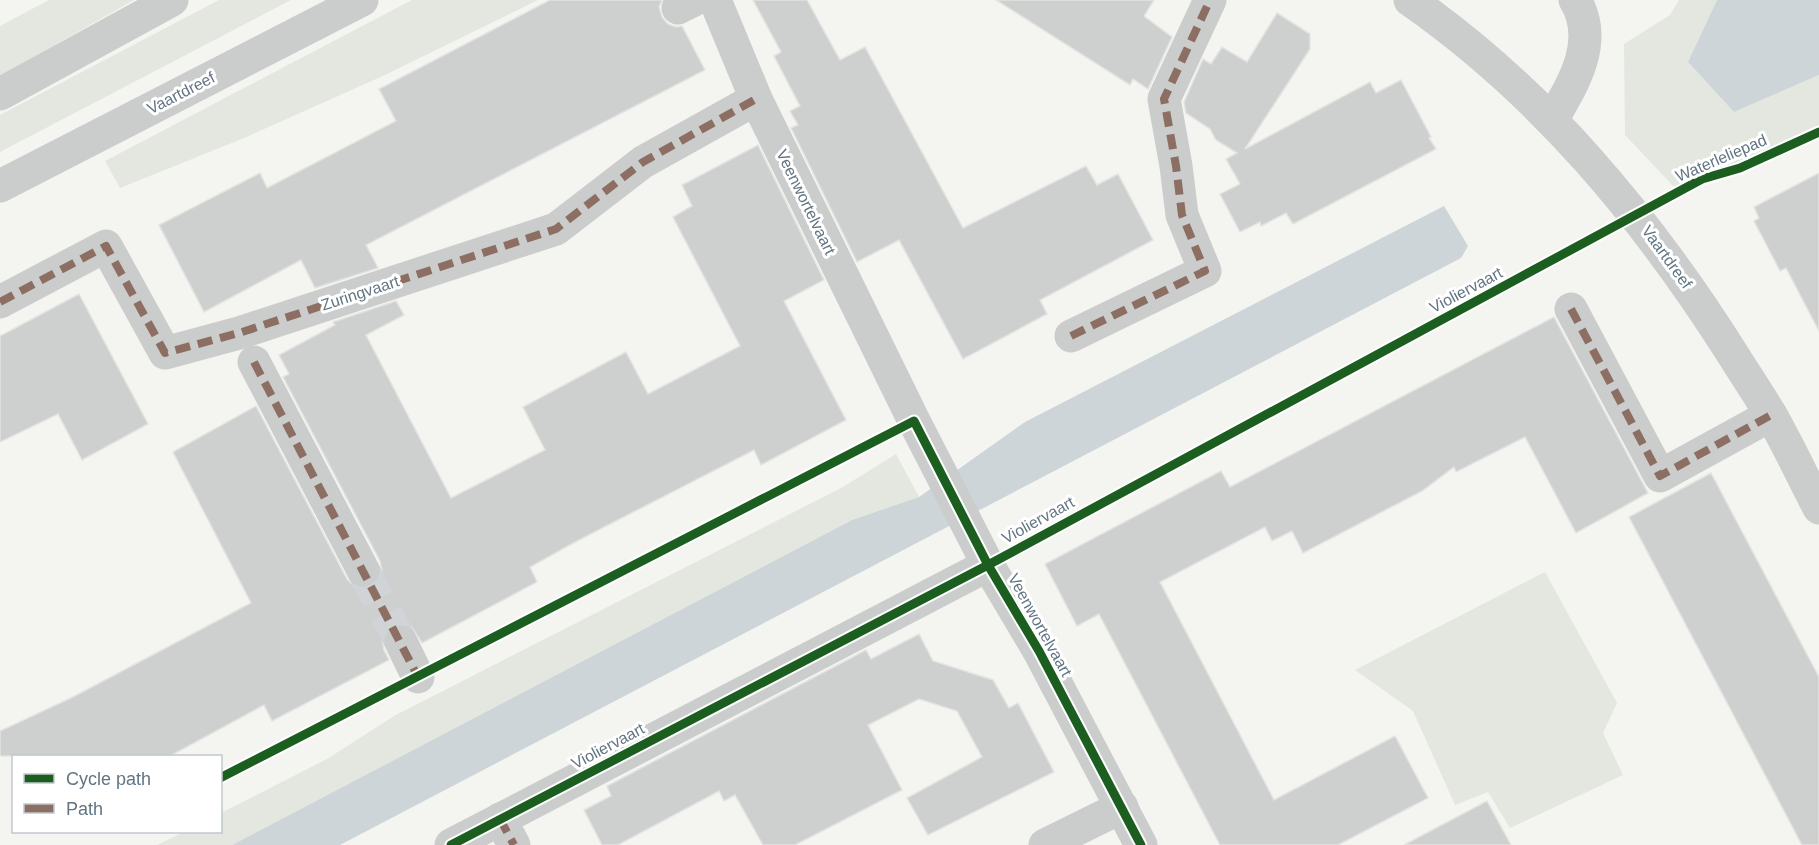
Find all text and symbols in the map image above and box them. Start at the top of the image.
street label: Vaartdreef [144,68,218,117]
street label: Waterleliepad [1673,131,1769,185]
street label: Veenwortelvaart [773,147,839,258]
street label: Vaartdreef [1639,222,1696,292]
street label: Violiervaart [1427,264,1506,316]
street label: Zuringvaart [319,272,402,314]
street label: Violiervaart [999,493,1077,547]
street label: Veenwortelvaart [1005,571,1076,680]
street label: Violiervaart [569,720,648,772]
legend [12,755,222,833]
text: Cycle path [66,769,151,789]
text: Path [66,799,103,819]

